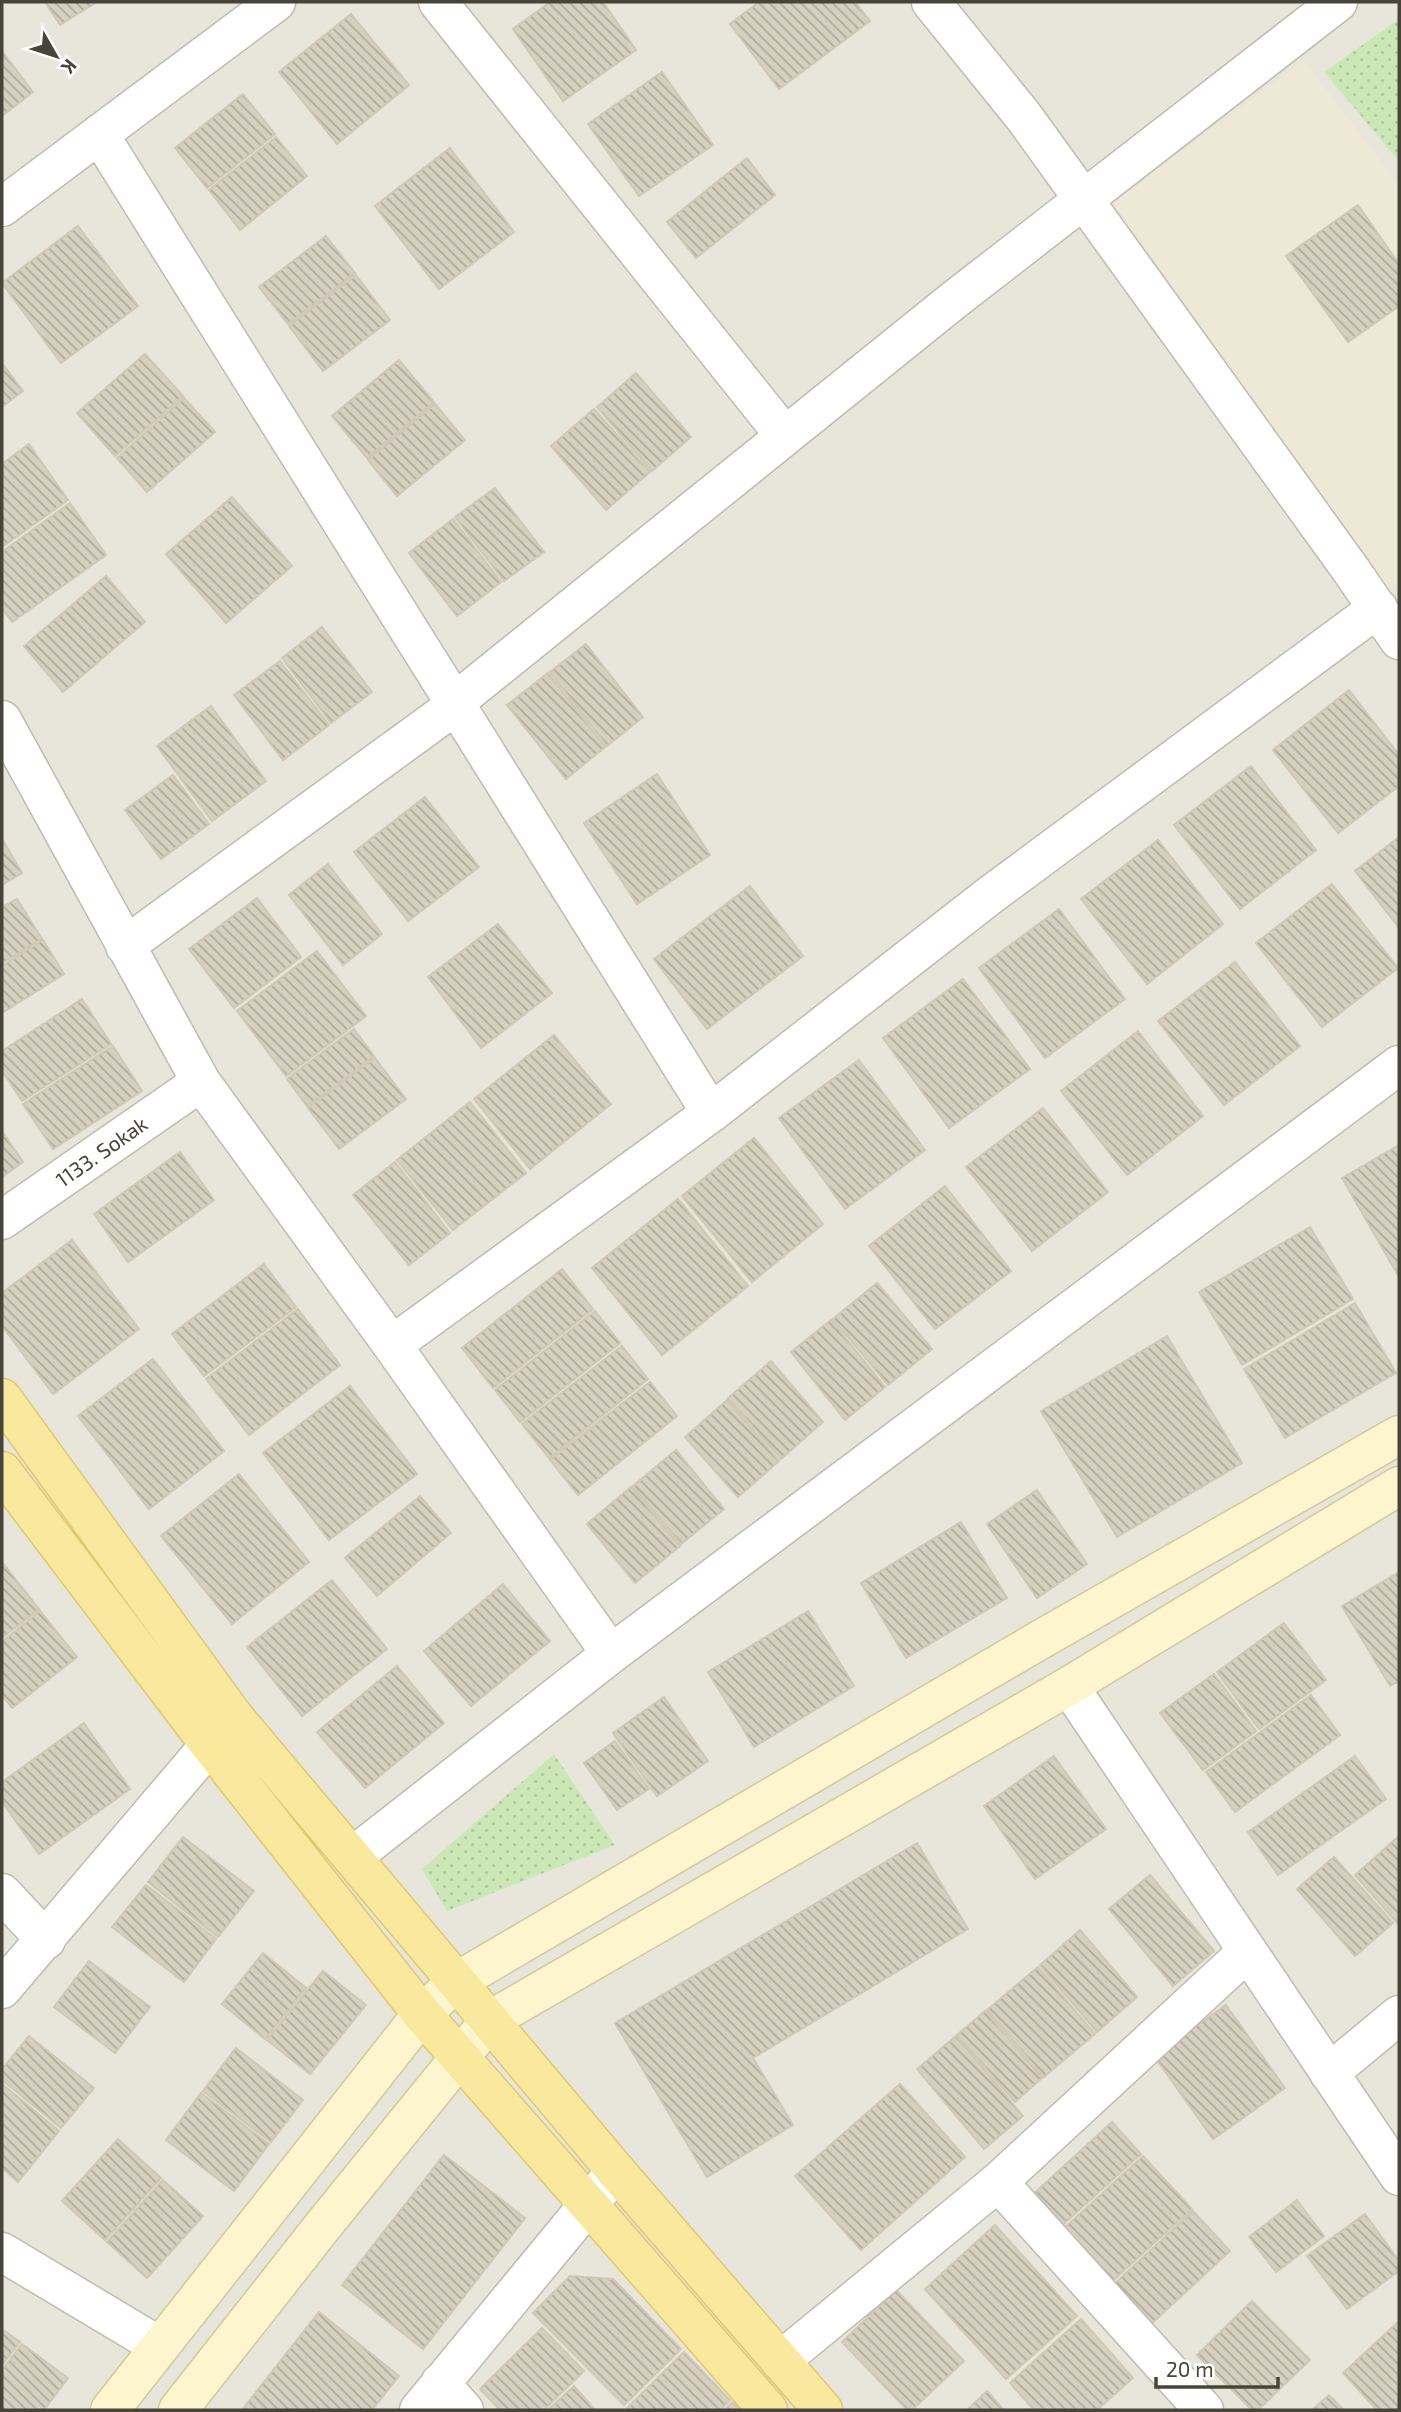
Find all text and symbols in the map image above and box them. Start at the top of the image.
north arrow [21,21,91,91]
text: K [57,55,82,79]
street label: 1133. Sokak [50,1110,152,1192]
scale bar [1156,2346,1278,2390]
text: 20 m [1166,2356,1214,2381]

